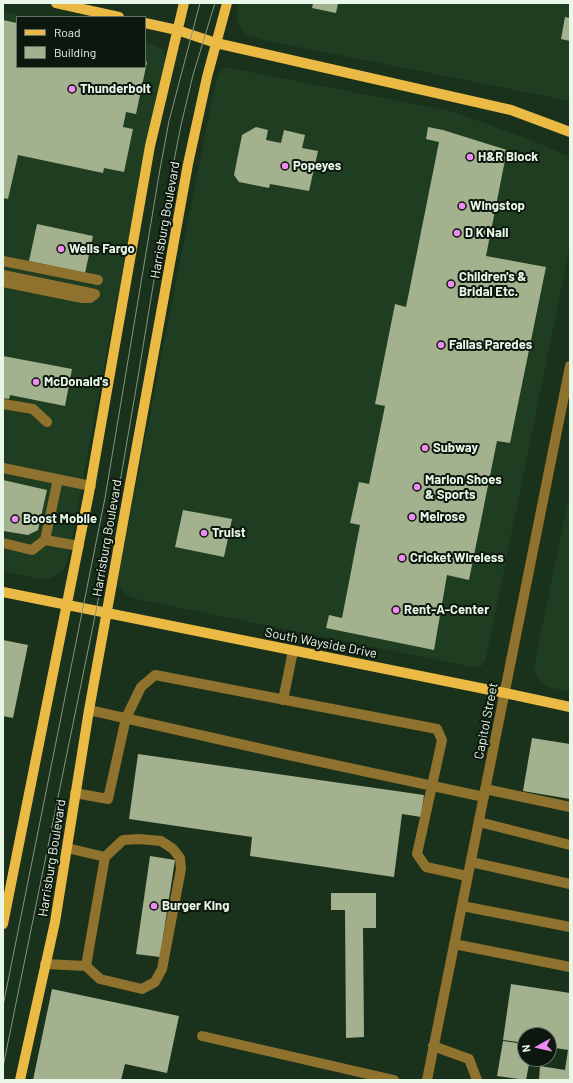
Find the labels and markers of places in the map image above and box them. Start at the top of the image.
place label: Thunderbolt [80,81,151,97]
marker: Thunderbolt [67,84,77,94]
place label: H&R Block [478,149,538,165]
marker: H&R Block [465,152,475,162]
place label: Popeyes [293,158,341,174]
marker: Popeyes [280,161,290,171]
place label: Wingstop [470,198,525,214]
marker: Wingstop [457,201,467,211]
place label: D K Nail [465,225,508,241]
marker: D K Nail [452,228,462,238]
place label: Wells Fargo [69,241,135,257]
marker: Wells Fargo [56,244,66,254]
place label: Children's & Bridal Etc. [459,269,527,300]
marker: Children's & Bridal Etc. [446,279,456,289]
place label: Fallas Paredes [449,337,532,353]
marker: Fallas Paredes [436,340,446,350]
place label: McDonald's [44,374,108,390]
marker: McDonald's [31,377,41,387]
place label: Subway [433,440,478,456]
marker: Subway [420,443,430,453]
place label: Marlon Shoes & Sports [425,472,502,503]
marker: Marlon Shoes & Sports [412,482,422,492]
place label: Melrose [420,509,465,525]
place label: Boost Mobile [23,511,97,527]
marker: Melrose [407,512,417,522]
marker: Boost Mobile [10,514,20,524]
place label: Truist [212,525,246,541]
marker: Truist [199,528,209,538]
place label: Cricket Wireless [410,550,504,566]
marker: Cricket Wireless [397,553,407,563]
place label: Rent-A-Center [404,602,489,618]
marker: Rent-A-Center [391,605,401,615]
place label: Burger King [162,898,229,914]
marker: Burger King [149,901,159,911]

